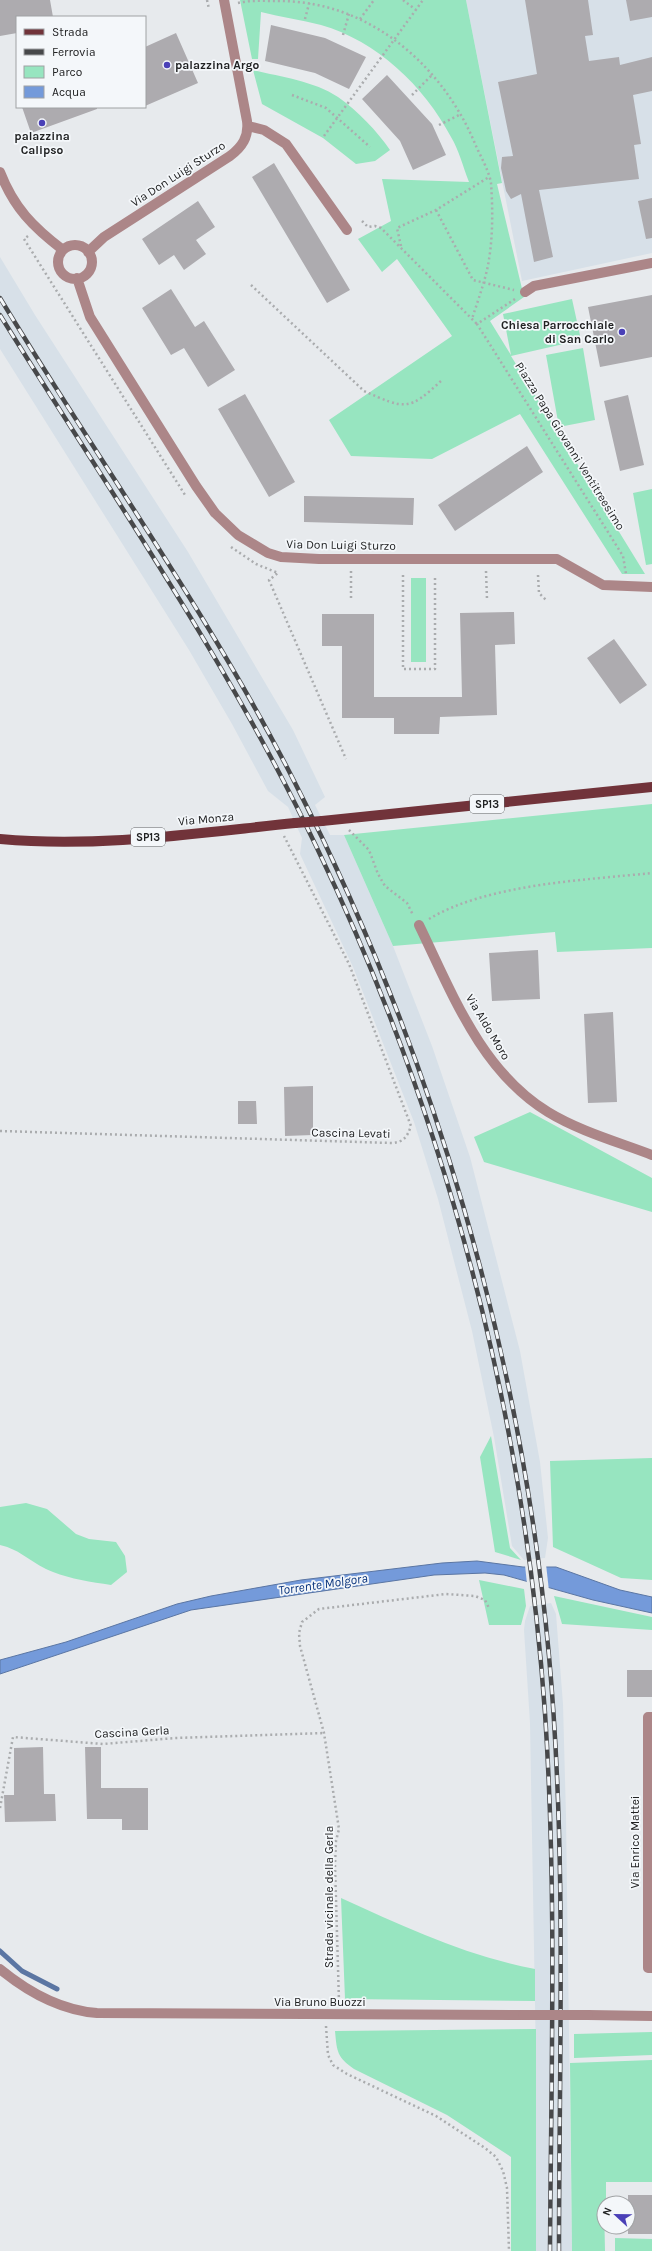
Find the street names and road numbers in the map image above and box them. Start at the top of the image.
street label: Via Don Luigi Sturzo [128,138,228,210]
street label: Piazza Papa Giovanni Ventitreesimo [512,359,628,533]
street label: Via Don Luigi Sturzo [286,537,396,553]
road number: SP13 [470,795,504,813]
street label: Via Monza [177,810,235,828]
road number: SP13 [131,828,165,846]
street label: Via Aldo Moro [463,992,513,1062]
street label: Cascina Levati [311,1125,391,1141]
street label: Cascina Gerla [94,1723,170,1741]
street label: Via Enrico Mattei [628,1796,642,1888]
street label: Strada vicinale della Gerla [322,1826,336,1968]
street label: Via Bruno Buozzi [274,1995,366,2009]

